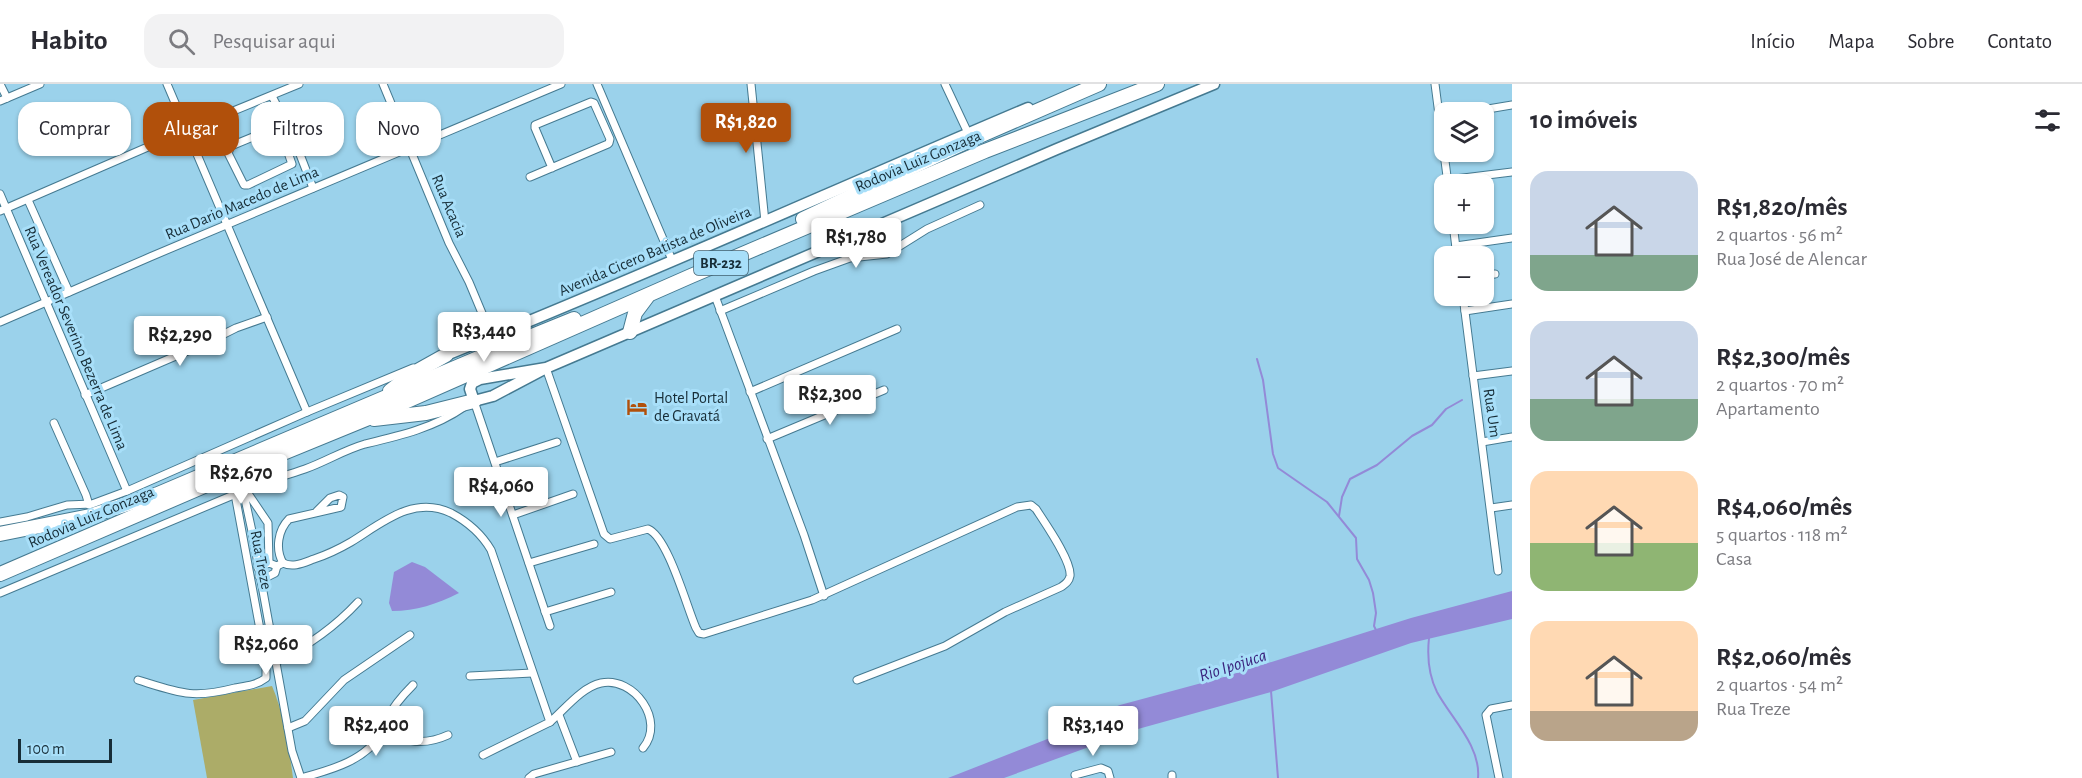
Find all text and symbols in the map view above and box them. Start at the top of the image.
search box [144,14,564,68]
icon: search [165,25,198,58]
text: Habito [30,27,108,55]
text: Pesquisar aqui [213,30,336,52]
text: Início [1750,31,1795,52]
text: Mapa [1828,31,1875,52]
text: Sobre [1908,31,1954,52]
text: Contato [1987,31,2052,52]
chip: Comprar [18,102,131,156]
chip: Alugar [143,102,239,156]
chip: Filtros [251,102,344,156]
chip: Novo [356,102,441,156]
map controls [1434,102,1494,306]
button: layers [1434,102,1494,162]
pin: R$1,820 [691,103,801,154]
icon: filters [2031,104,2064,137]
text: 10 imóveis [1530,107,1637,133]
text: R$1,820 [715,112,777,132]
street label: Rodovia Luiz Gonzaga [853,127,983,195]
street label: Rua Dario Macedo de Lima [163,163,321,243]
street label: Rua Acacia [429,172,469,240]
button: + [1434,174,1494,234]
text: R$1,820/mês [1716,194,1848,220]
icon: home [1578,195,1650,267]
street label: Avenida Cicero Batista de Oliveira [557,203,753,299]
pin: R$1,780 [801,218,911,269]
street label: Rua Vereador Severino Bezerra de Lima [22,224,130,452]
text: 2 quartos · 56 m² [1716,225,1843,245]
text: R$1,780 [825,227,887,247]
button: − [1434,246,1494,306]
text: Rua José de Alencar [1716,249,1867,269]
road number: BR-232 [694,251,748,275]
pin: R$3,440 [429,312,539,363]
pin: R$2,290 [125,316,235,367]
text: R$3,440 [452,321,516,341]
text: R$2,290 [148,325,212,345]
text: R$2,300/mês [1716,344,1850,370]
icon: home [1578,345,1650,417]
pin: R$2,300 [775,375,885,426]
text: 2 quartos · 70 m² [1716,375,1844,395]
text: R$2,300 [798,384,862,404]
street label: Rua Um [1481,388,1503,438]
place label: Hotel Portal de Gravatá [654,390,728,424]
hotel icon: Hotel Portal de Gravatá [625,395,649,419]
text: Apartamento [1716,399,1820,419]
pin: R$2,670 [186,454,296,505]
text: R$2,670 [209,463,273,483]
pin: R$4,060 [446,467,556,518]
text: R$4,060 [468,476,534,496]
street label: Rodovia Luiz Gonzaga [26,483,156,551]
text: R$4,060/mês [1716,494,1852,520]
icon: home [1578,495,1650,567]
text: 5 quartos · 118 m² [1716,525,1848,545]
street label: Rua Treze [247,529,275,591]
text: Casa [1716,549,1752,569]
pin: R$2,060 [211,625,321,676]
text: R$2,060 [233,634,299,654]
text: R$2,060/mês [1716,644,1852,670]
icon: home [1578,645,1650,717]
water label: Rio Ipojuca [1197,647,1269,685]
text: 2 quartos · 54 m² [1716,675,1843,695]
text: Rua Treze [1716,699,1791,719]
pin: R$2,400 [321,706,431,757]
pin: R$3,140 [1038,706,1148,757]
text: R$2,400 [343,715,409,735]
text: R$3,140 [1062,715,1124,735]
scale bar [18,736,112,764]
text: 100 m [27,741,65,757]

